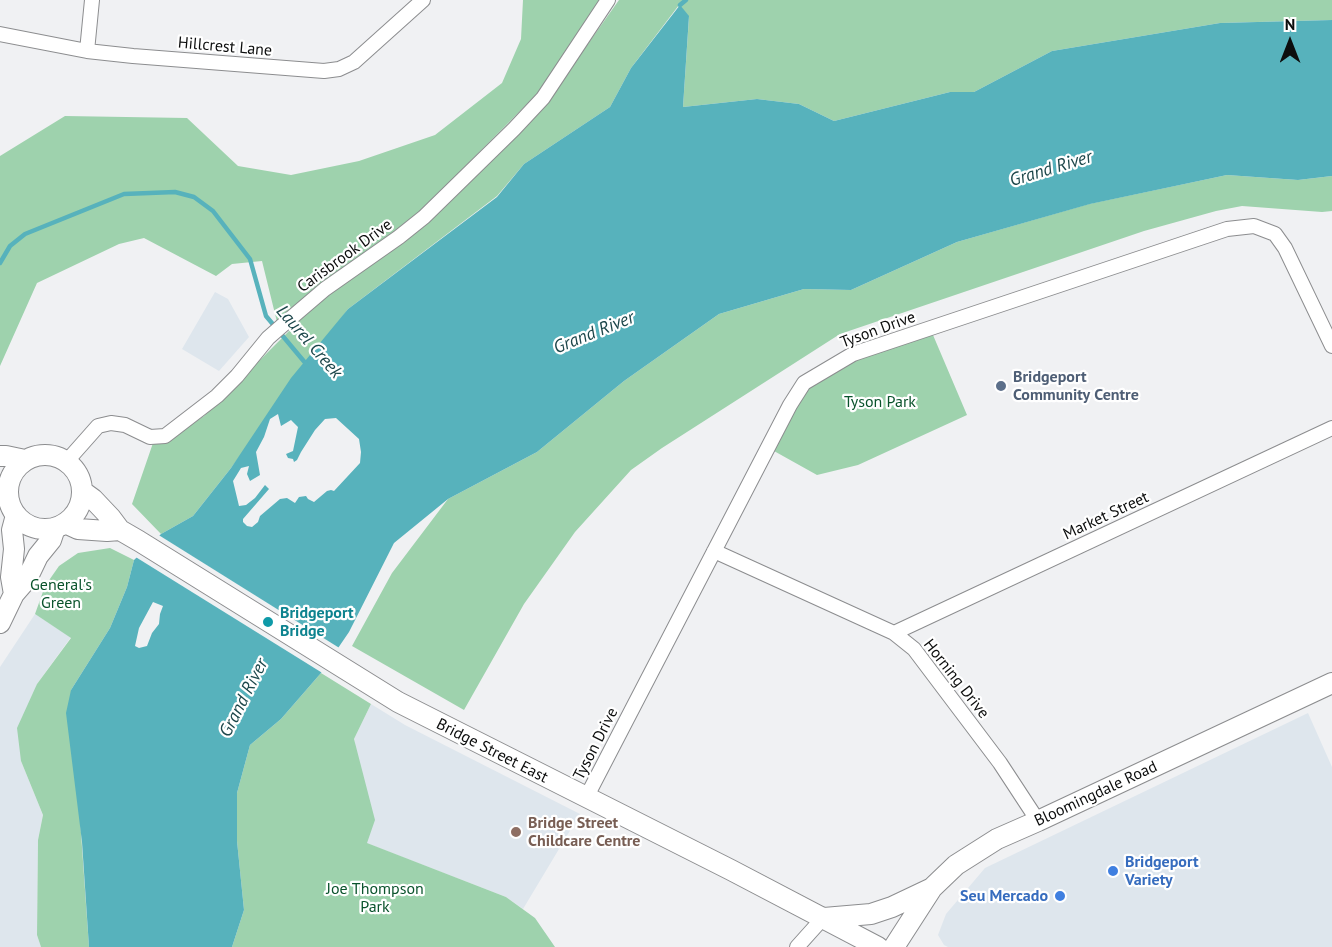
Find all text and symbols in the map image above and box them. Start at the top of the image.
north arrow [1260,12,1320,72]
text: N [1285,14,1295,34]
street label: Hillcrest Lane [177,33,273,61]
water label: Grand River [1007,146,1095,192]
street label: Carisbrook Drive [294,215,396,297]
water label: Laurel Creek [271,301,347,383]
water label: Grand River [551,307,637,359]
street label: Tyson Drive [838,308,918,352]
place label: Bridgeport Community Centre [1013,367,1139,405]
marker: Bridgeport Community Centre [994,379,1008,393]
park label: Tyson Park [844,392,916,412]
street label: Market Street [1060,488,1152,544]
park label: General's Green [30,575,92,613]
place label: Bridgeport Bridge [280,603,354,641]
marker: Bridgeport Bridge [261,615,275,629]
street label: Horning Drive [919,636,993,722]
water label: Grand River [215,655,273,741]
street label: Tyson Drive [570,705,622,783]
street label: Bridge Street East [433,715,551,787]
street label: Bloomingdale Road [1032,757,1160,831]
place label: Bridge Street Childcare Centre [528,813,640,851]
marker: Bridge Street Childcare Centre [509,825,523,839]
place label: Bridgeport Variety [1125,852,1199,890]
marker: Bridgeport Variety [1106,864,1120,878]
park label: Joe Thompson Park [326,879,424,917]
place label: Seu Mercado [960,886,1048,906]
marker: Seu Mercado [1053,889,1067,903]

